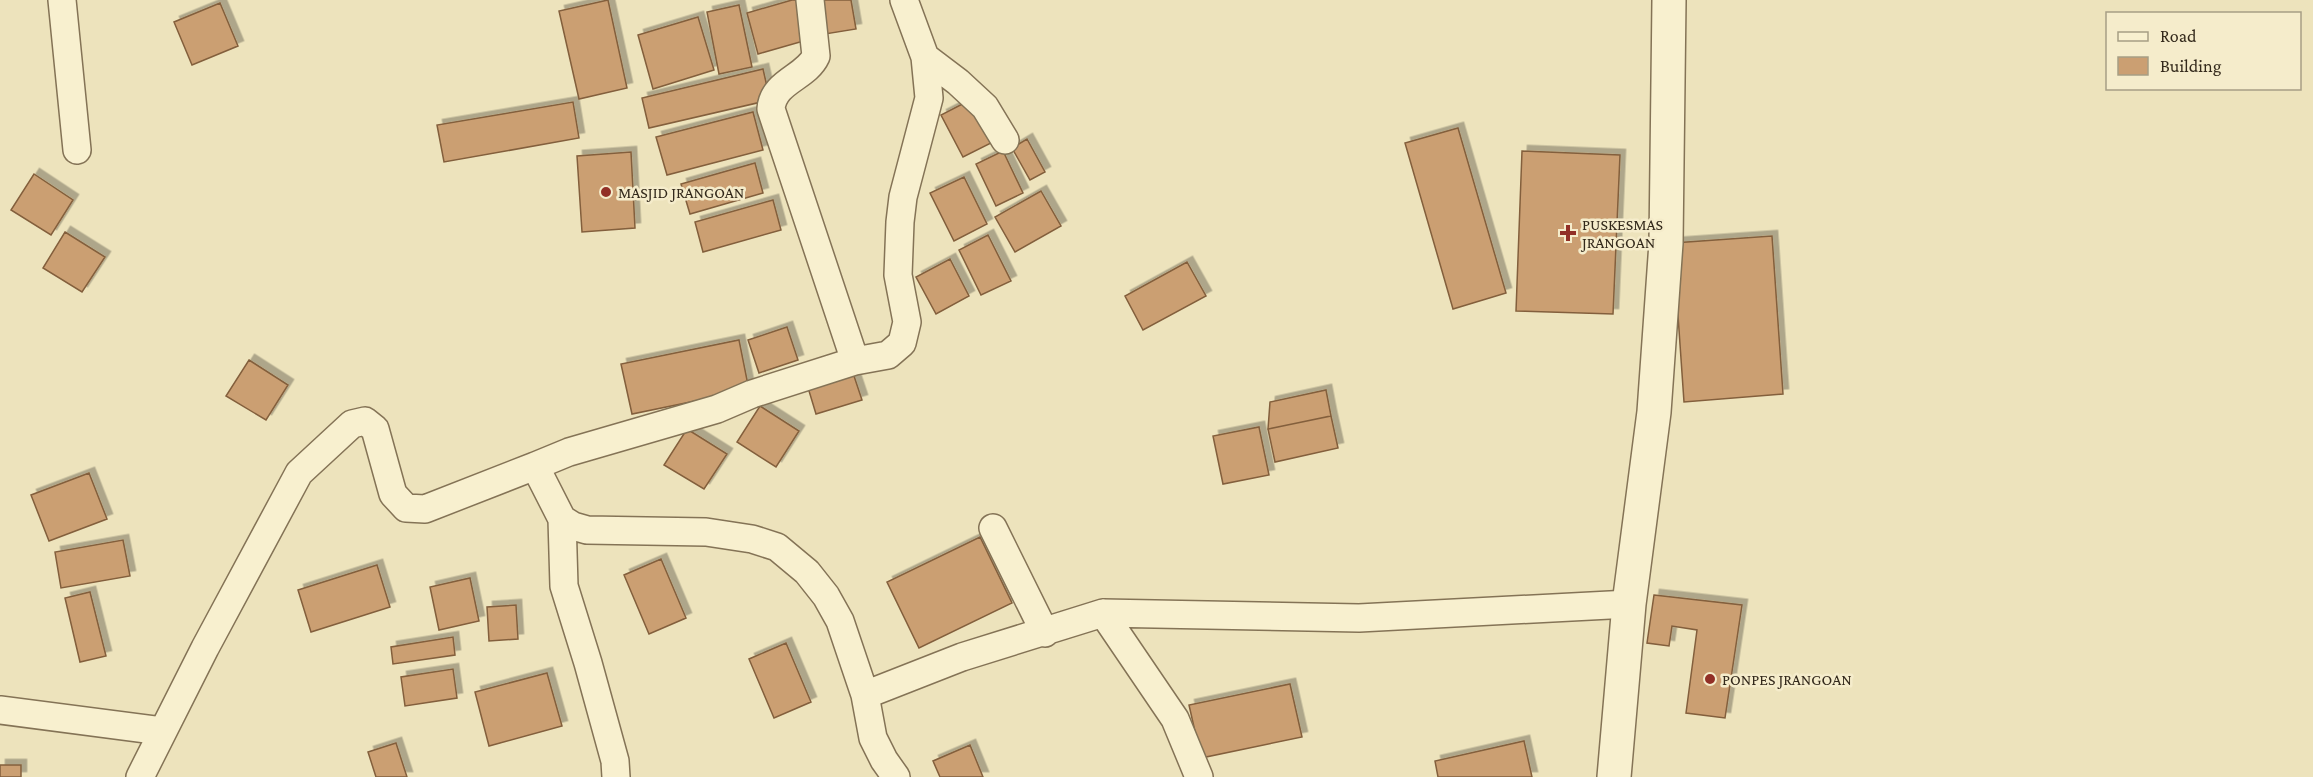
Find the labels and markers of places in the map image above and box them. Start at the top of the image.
place label: MASJID JRANGOAN [618,184,744,202]
marker: MASJID JRANGOAN [599,185,613,199]
place label: PUSKESMAS JRANGOAN [1580,216,1663,252]
marker: PUSKESMAS JRANGOAN [1559,224,1577,242]
place label: PONPES JRANGOAN [1722,671,1852,689]
marker: PONPES JRANGOAN [1703,672,1717,686]

